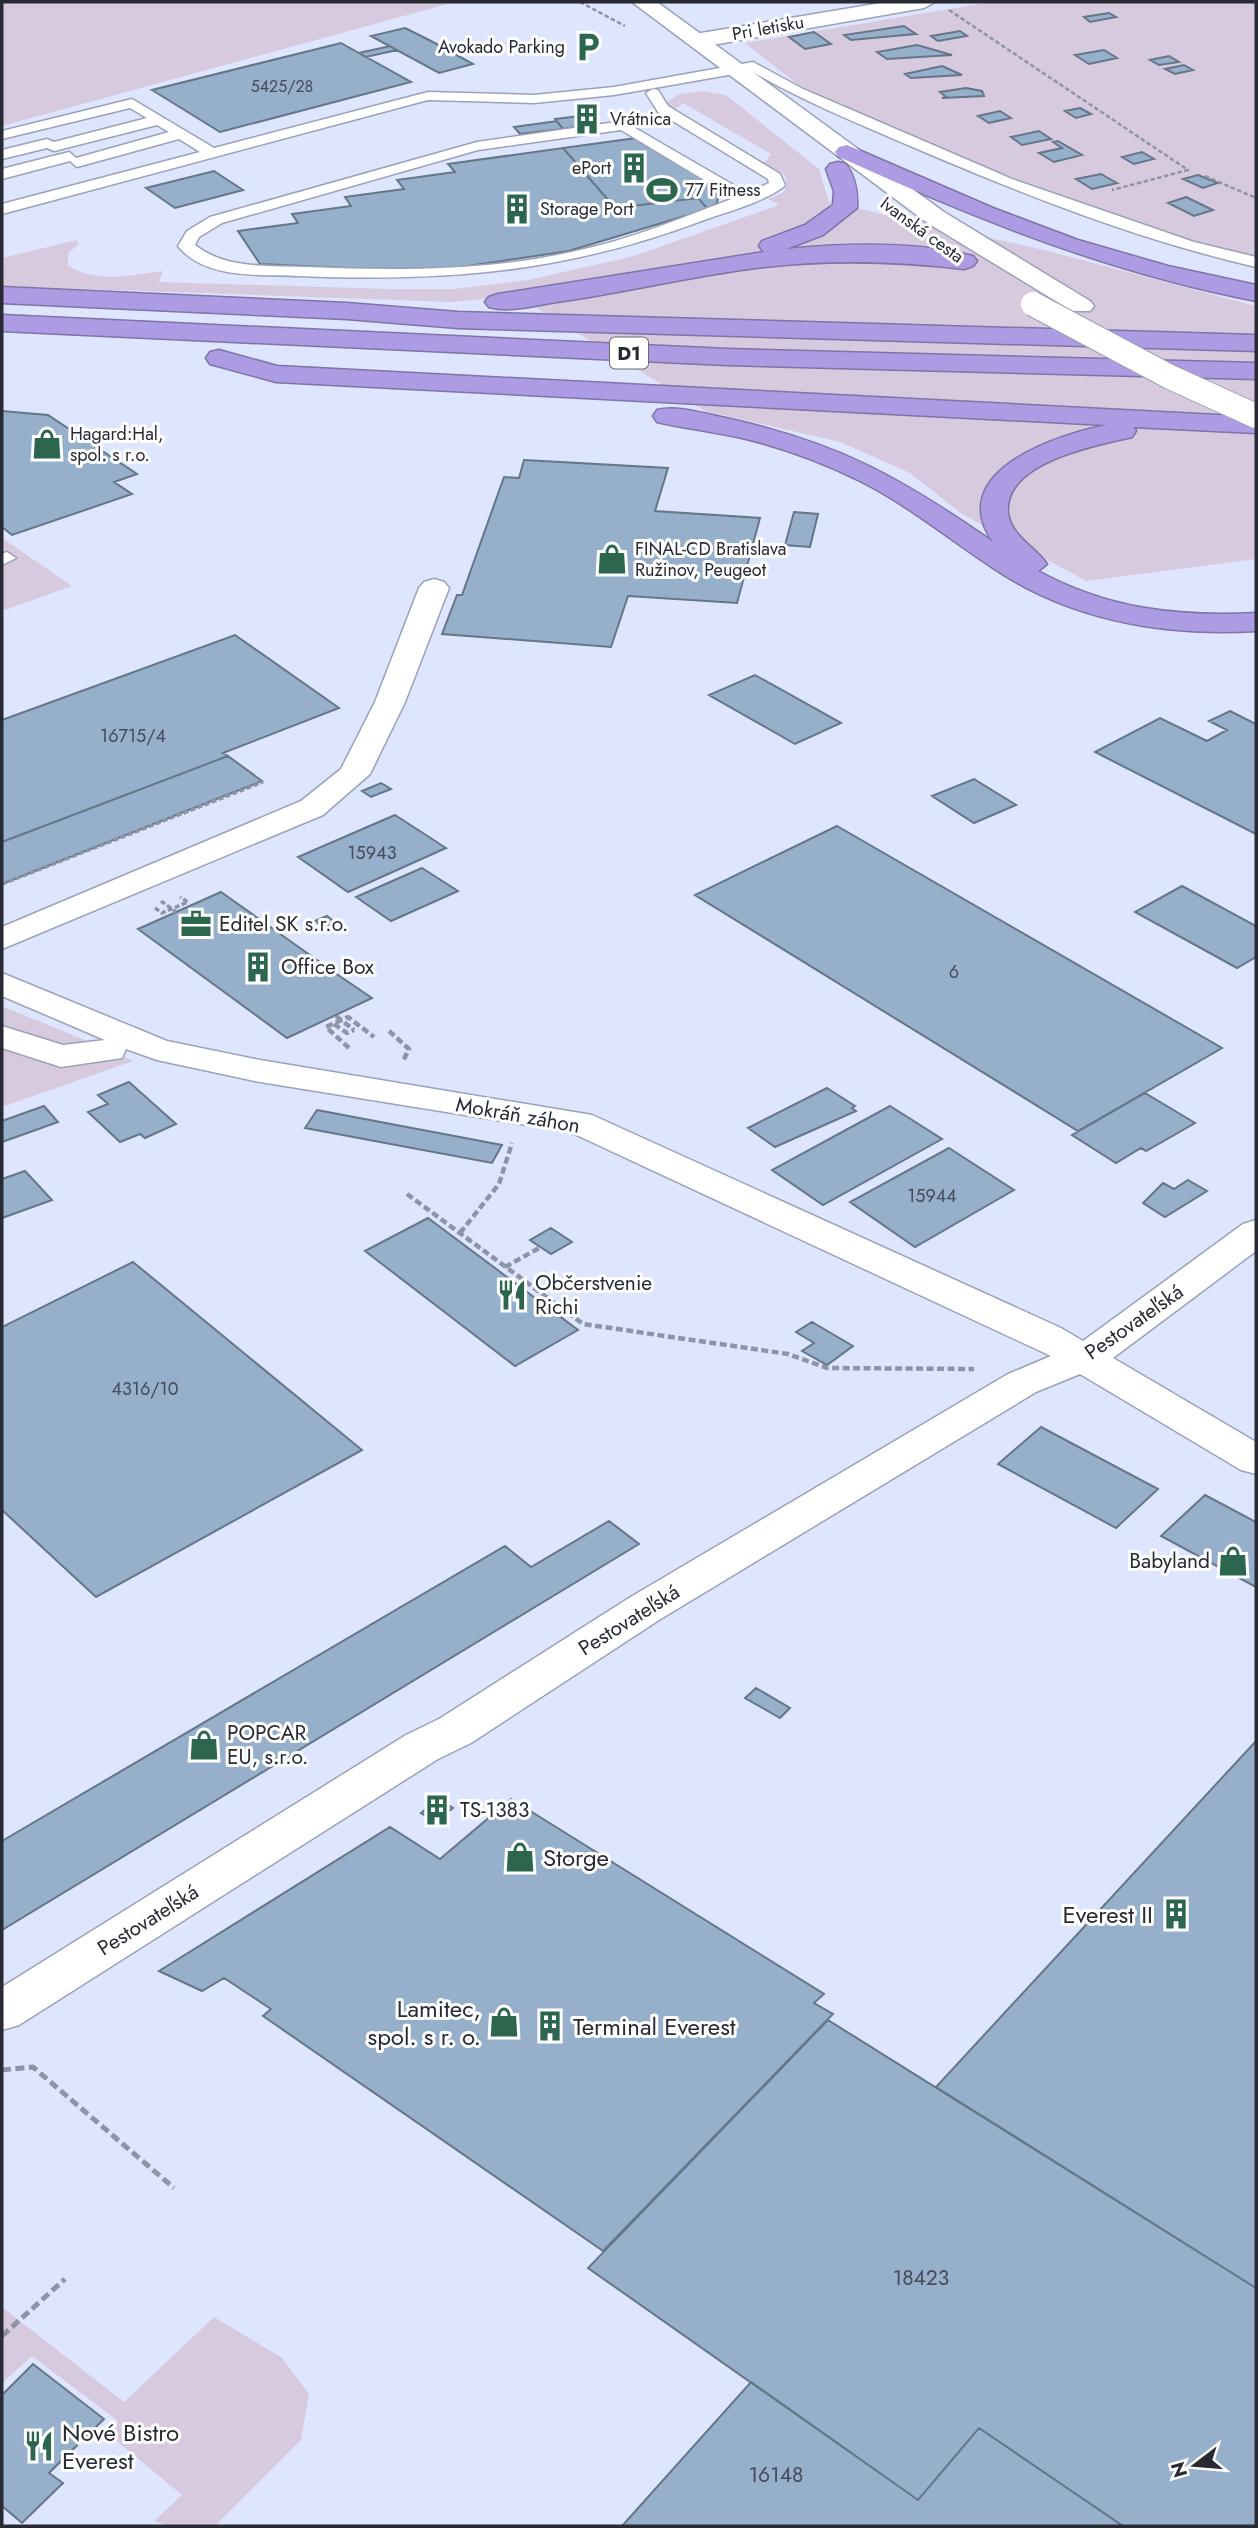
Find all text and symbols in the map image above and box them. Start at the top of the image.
street label: Pri letisku [730,9,806,47]
parking icon: Avokado Parking [571,30,605,64]
place label: Avokado Parking [438,34,565,60]
house number: 5425/28 [251,75,313,98]
building icon: Vrátnica [570,102,604,136]
place label: Vrátnica [610,106,671,132]
building icon: ePort [617,151,651,185]
place label: ePort [572,155,612,181]
sports icon: 77 Fitness [645,173,679,207]
place label: 77 Fitness [685,177,761,203]
street label: Ivanská cesta [875,191,969,269]
building icon: Storage Port [500,192,534,226]
place label: Storage Port [540,196,634,222]
road number: D1 [610,338,648,368]
place label: Hagard:Hal, spol. s r.o. [70,421,164,468]
shop icon: Hagard:Hal, spol. s r.o. [30,427,64,461]
place label: FINAL-CD Bratislava Ružinov, Peugeot [635,536,787,583]
shop icon: FINAL-CD Bratislava Ružinov, Peugeot [595,542,629,576]
house number: 16715/4 [100,723,166,749]
house number: 15943 [348,840,397,866]
office icon: Editel SK s.r.o. [179,907,213,941]
place label: Editel SK s.r.o. [219,909,348,939]
building icon: Office Box [241,950,275,984]
place label: Office Box [281,952,374,982]
house number: 6 [949,959,959,985]
street label: Mokráň záhon [453,1089,583,1141]
house number: 15944 [907,1183,957,1209]
place label: Občerstvenie Richi [535,1268,652,1322]
street label: Pestovateľská [1079,1277,1189,1367]
restaurant icon: Občerstvenie Richi [495,1278,529,1312]
house number: 4316/10 [112,1376,179,1402]
shop icon: Babyland [1216,1544,1250,1578]
place label: Babyland [1129,1546,1210,1576]
street label: Pestovateľská [573,1577,685,1663]
place label: POPCAR EU, s.r.o. [227,1718,308,1772]
shop icon: POPCAR EU, s.r.o. [187,1728,221,1762]
building icon: TS-1383 [420,1793,454,1827]
place label: TS-1383 [460,1795,530,1825]
shop icon: Storge [503,1840,537,1874]
place label: Storge [543,1840,609,1875]
street label: Pestovateľská [92,1877,204,1963]
place label: Everest II [1063,1897,1153,1932]
building icon: Everest II [1159,1897,1193,1931]
place label: Lamitec, spol. s r. o. [367,1991,481,2054]
shop icon: Lamitec, spol. s r. o. [487,2005,521,2039]
building icon: Terminal Everest [533,2009,567,2043]
place label: Terminal Everest [573,2009,736,2044]
house number: 18423 [893,2263,949,2293]
place label: Nové Bistro Everest [62,2415,179,2478]
restaurant icon: Nové Bistro Everest [22,2429,56,2463]
north arrow [1160,2430,1230,2500]
text: N [1164,2459,1194,2481]
house number: 16148 [749,2460,803,2490]

